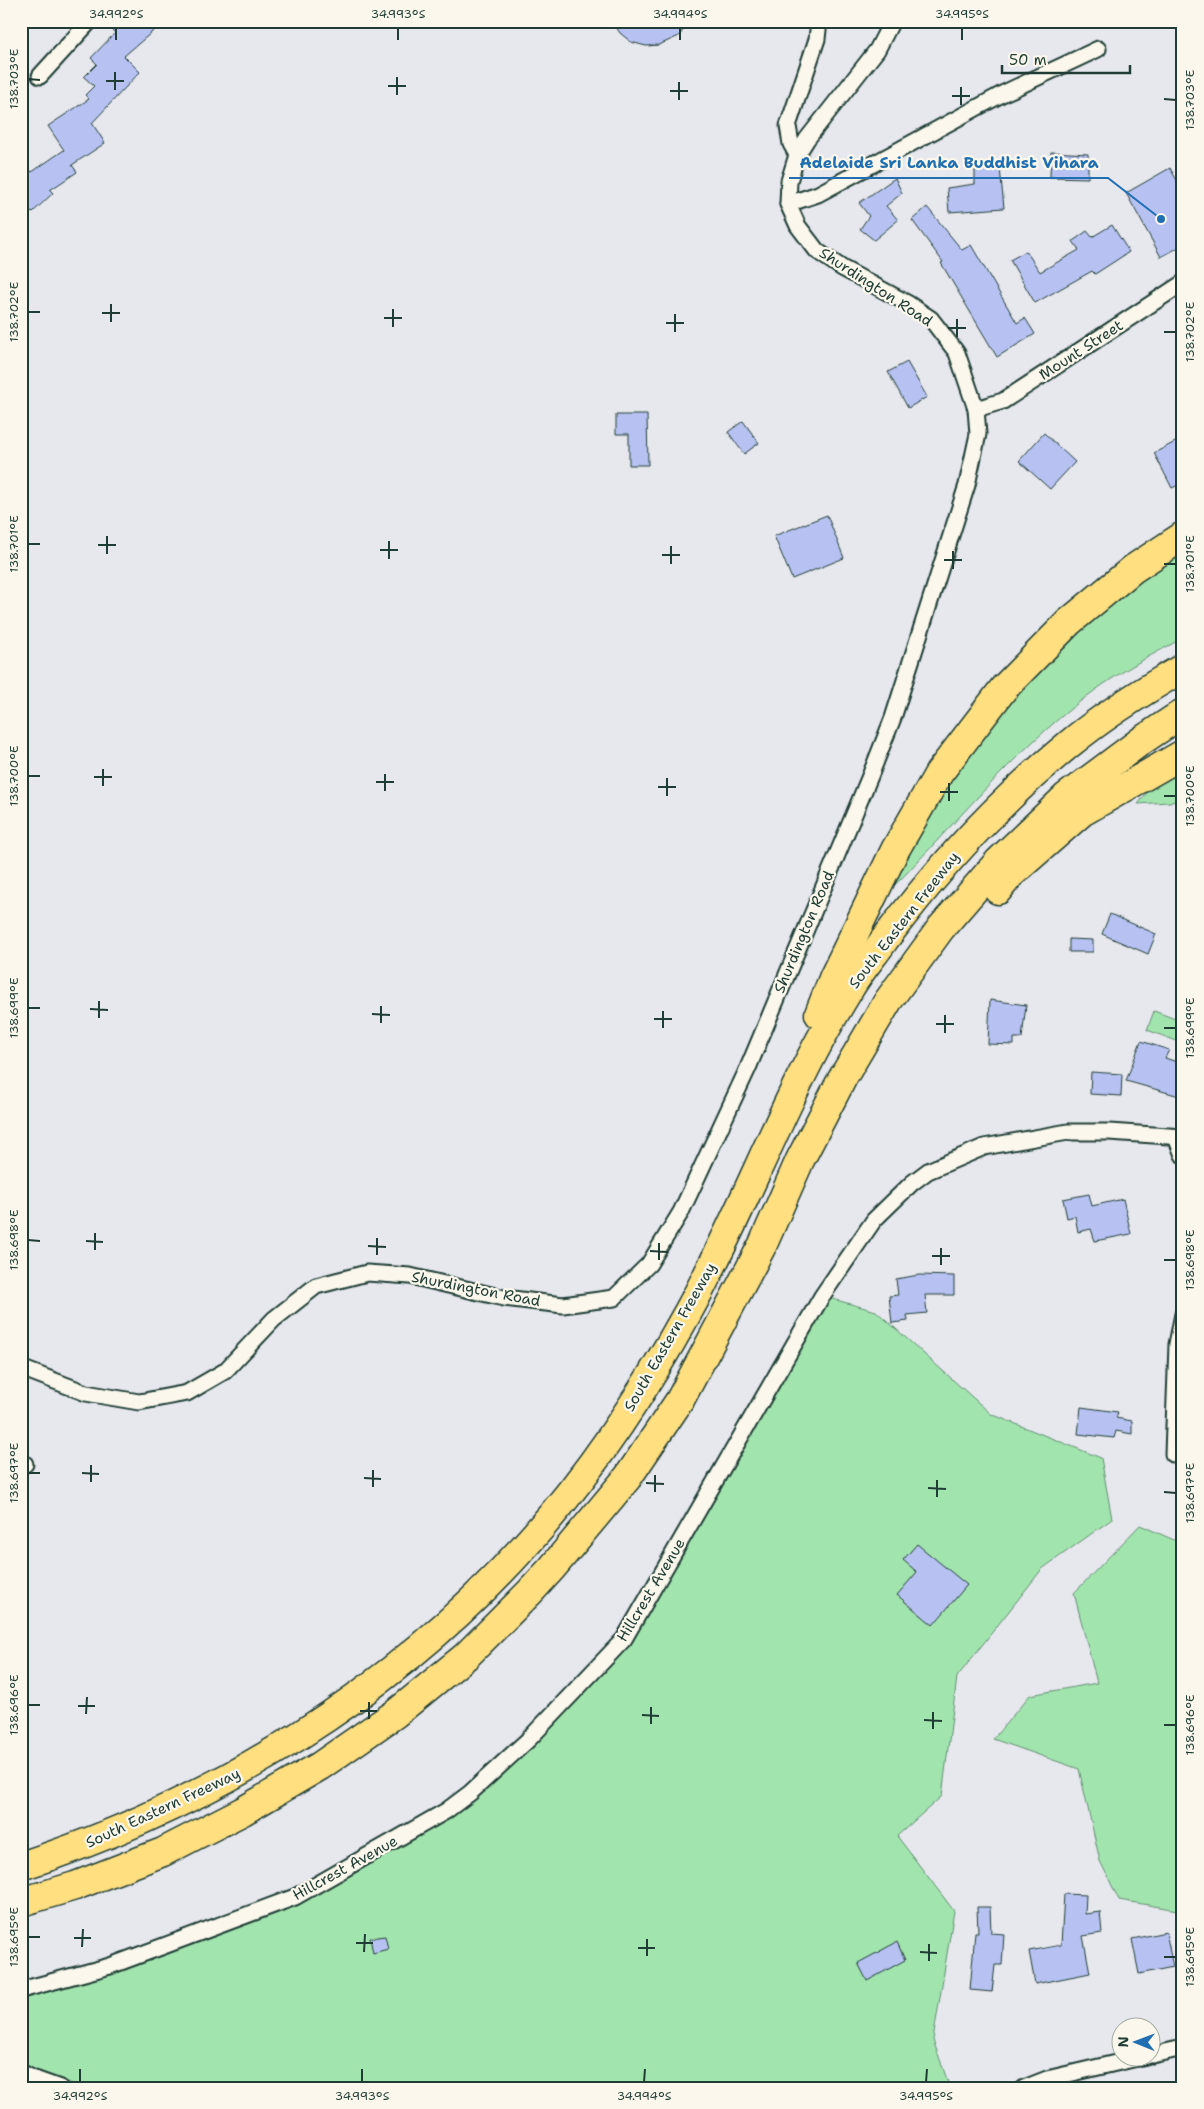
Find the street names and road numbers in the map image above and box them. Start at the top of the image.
street label: Shurdington Road [816,243,937,331]
street label: Mount Street [1035,315,1127,385]
street label: South Eastern Freeway [844,847,964,993]
street label: Shurdington Road [769,867,839,996]
street label: South Eastern Freeway [619,1259,721,1415]
street label: Shurdington Road [410,1267,543,1311]
street label: Hillcrest Avenue [612,1535,690,1645]
street label: South Eastern Freeway [82,1763,244,1853]
street label: Hillcrest Avenue [289,1831,401,1905]

